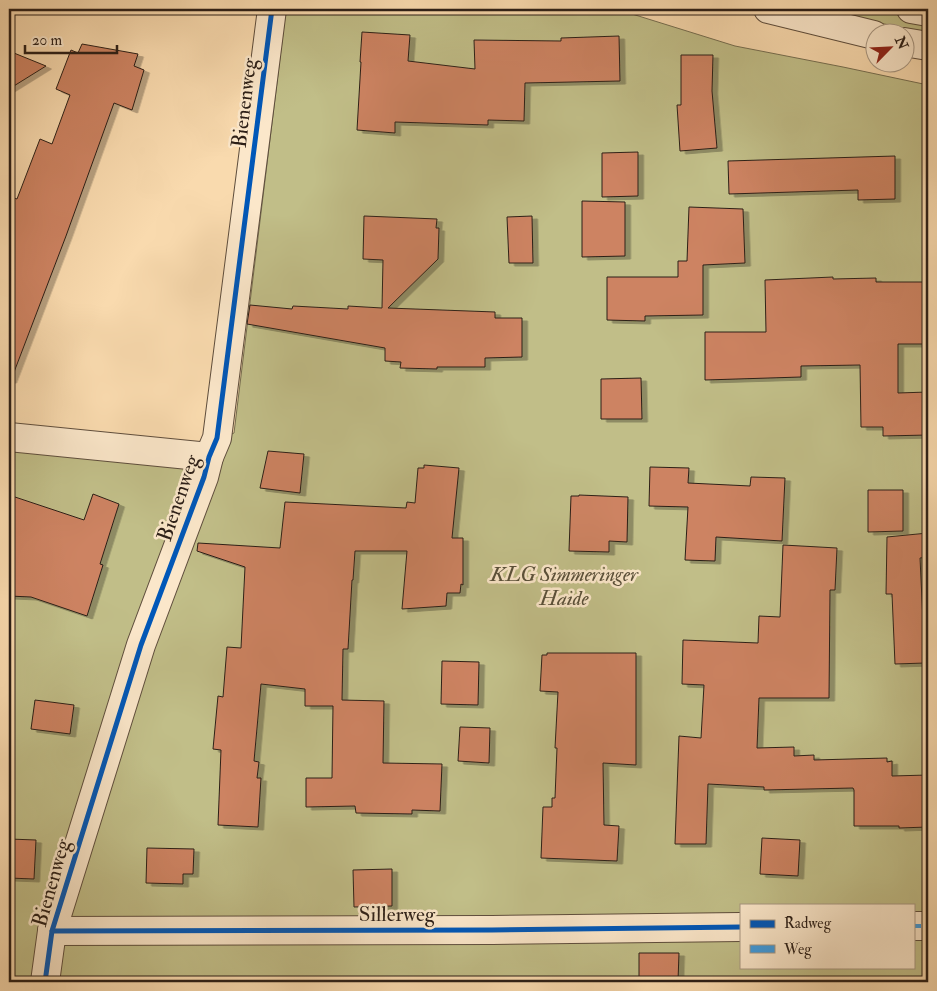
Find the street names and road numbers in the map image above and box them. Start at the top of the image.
street label: Bienenweg [226,56,263,149]
street label: Bienenweg [151,451,206,545]
street label: Bienenweg [26,836,77,930]
street label: Sillerweg [359,901,436,928]

